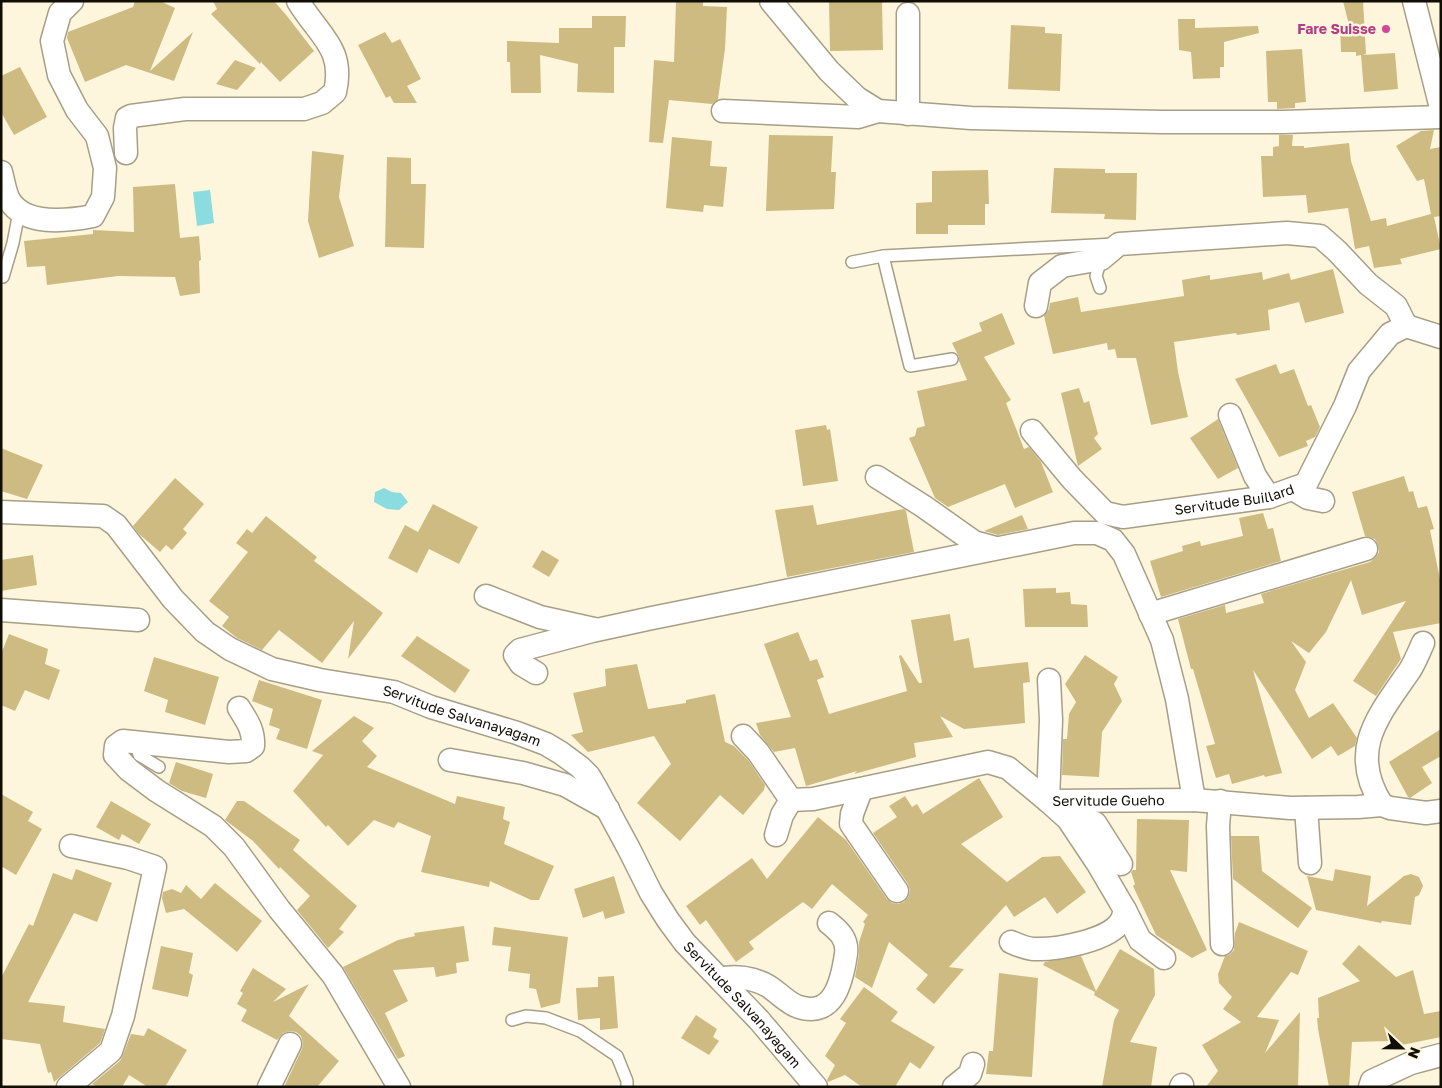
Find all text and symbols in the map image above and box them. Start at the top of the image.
place label: Fare Suisse [1297,20,1376,37]
marker: Fare Suisse [1380,23,1392,35]
street label: Servitude Buillard [1173,480,1296,518]
street label: Servitude Salvanayagam [382,681,544,749]
street label: Servitude Gueho [1052,791,1165,809]
street label: Servitude Salvanayagam [680,938,805,1071]
north arrow [1377,1023,1427,1073]
text: N [1405,1045,1424,1061]

